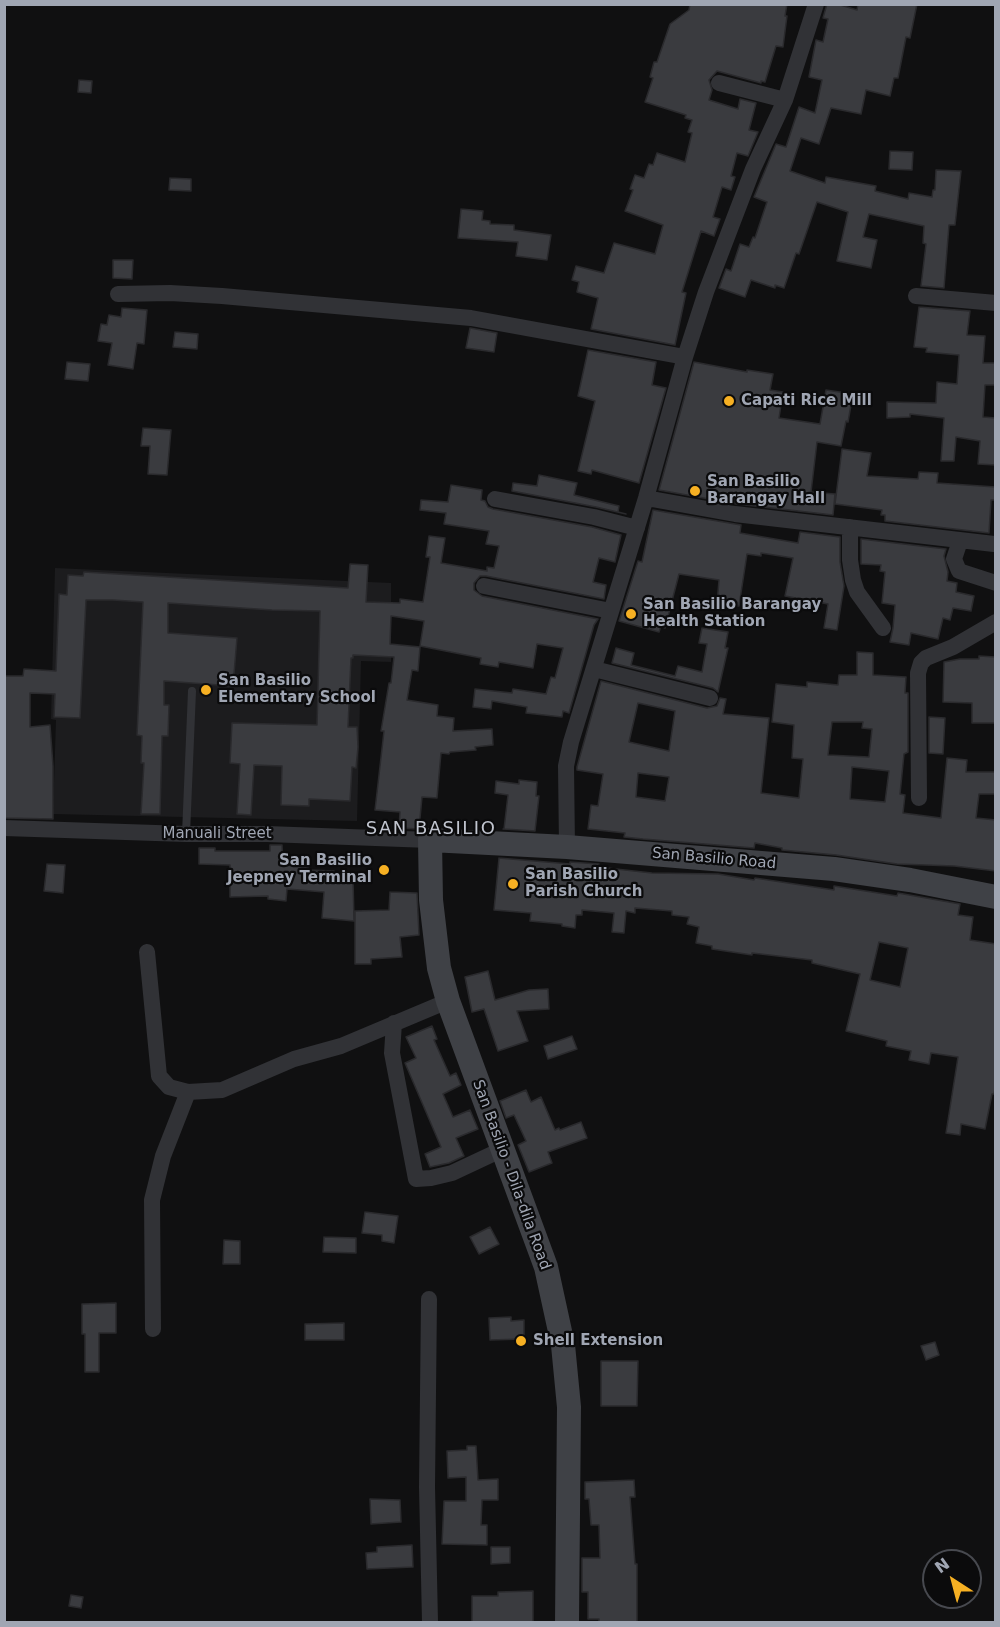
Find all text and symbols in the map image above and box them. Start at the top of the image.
place label: Capati Rice Mill [741,392,872,410]
marker: Capati Rice Mill [722,394,736,408]
place label: San Basilio Barangay Hall [707,473,825,508]
marker: San Basilio Barangay Hall [688,484,702,498]
place label: San Basilio Barangay Health Station [643,596,821,631]
marker: San Basilio Barangay Health Station [624,607,638,621]
place label: San Basilio Elementary School [218,672,376,707]
marker: San Basilio Elementary School [199,683,213,697]
district label: SAN BASILIO [366,818,496,840]
street label: Manuali Street [162,825,272,843]
street label: San Basilio Road [651,845,777,873]
place label: San Basilio Jeepney Terminal [227,852,372,887]
marker: San Basilio Jeepney Terminal [377,863,391,877]
place label: San Basilio Parish Church [525,866,642,901]
marker: San Basilio Parish Church [506,877,520,891]
street label: San Basilio - Dila-dila Road [468,1078,554,1272]
place label: Shell Extension [533,1332,663,1350]
marker: Shell Extension [514,1334,528,1348]
north arrow [922,1549,982,1609]
text: N [931,1554,953,1577]

